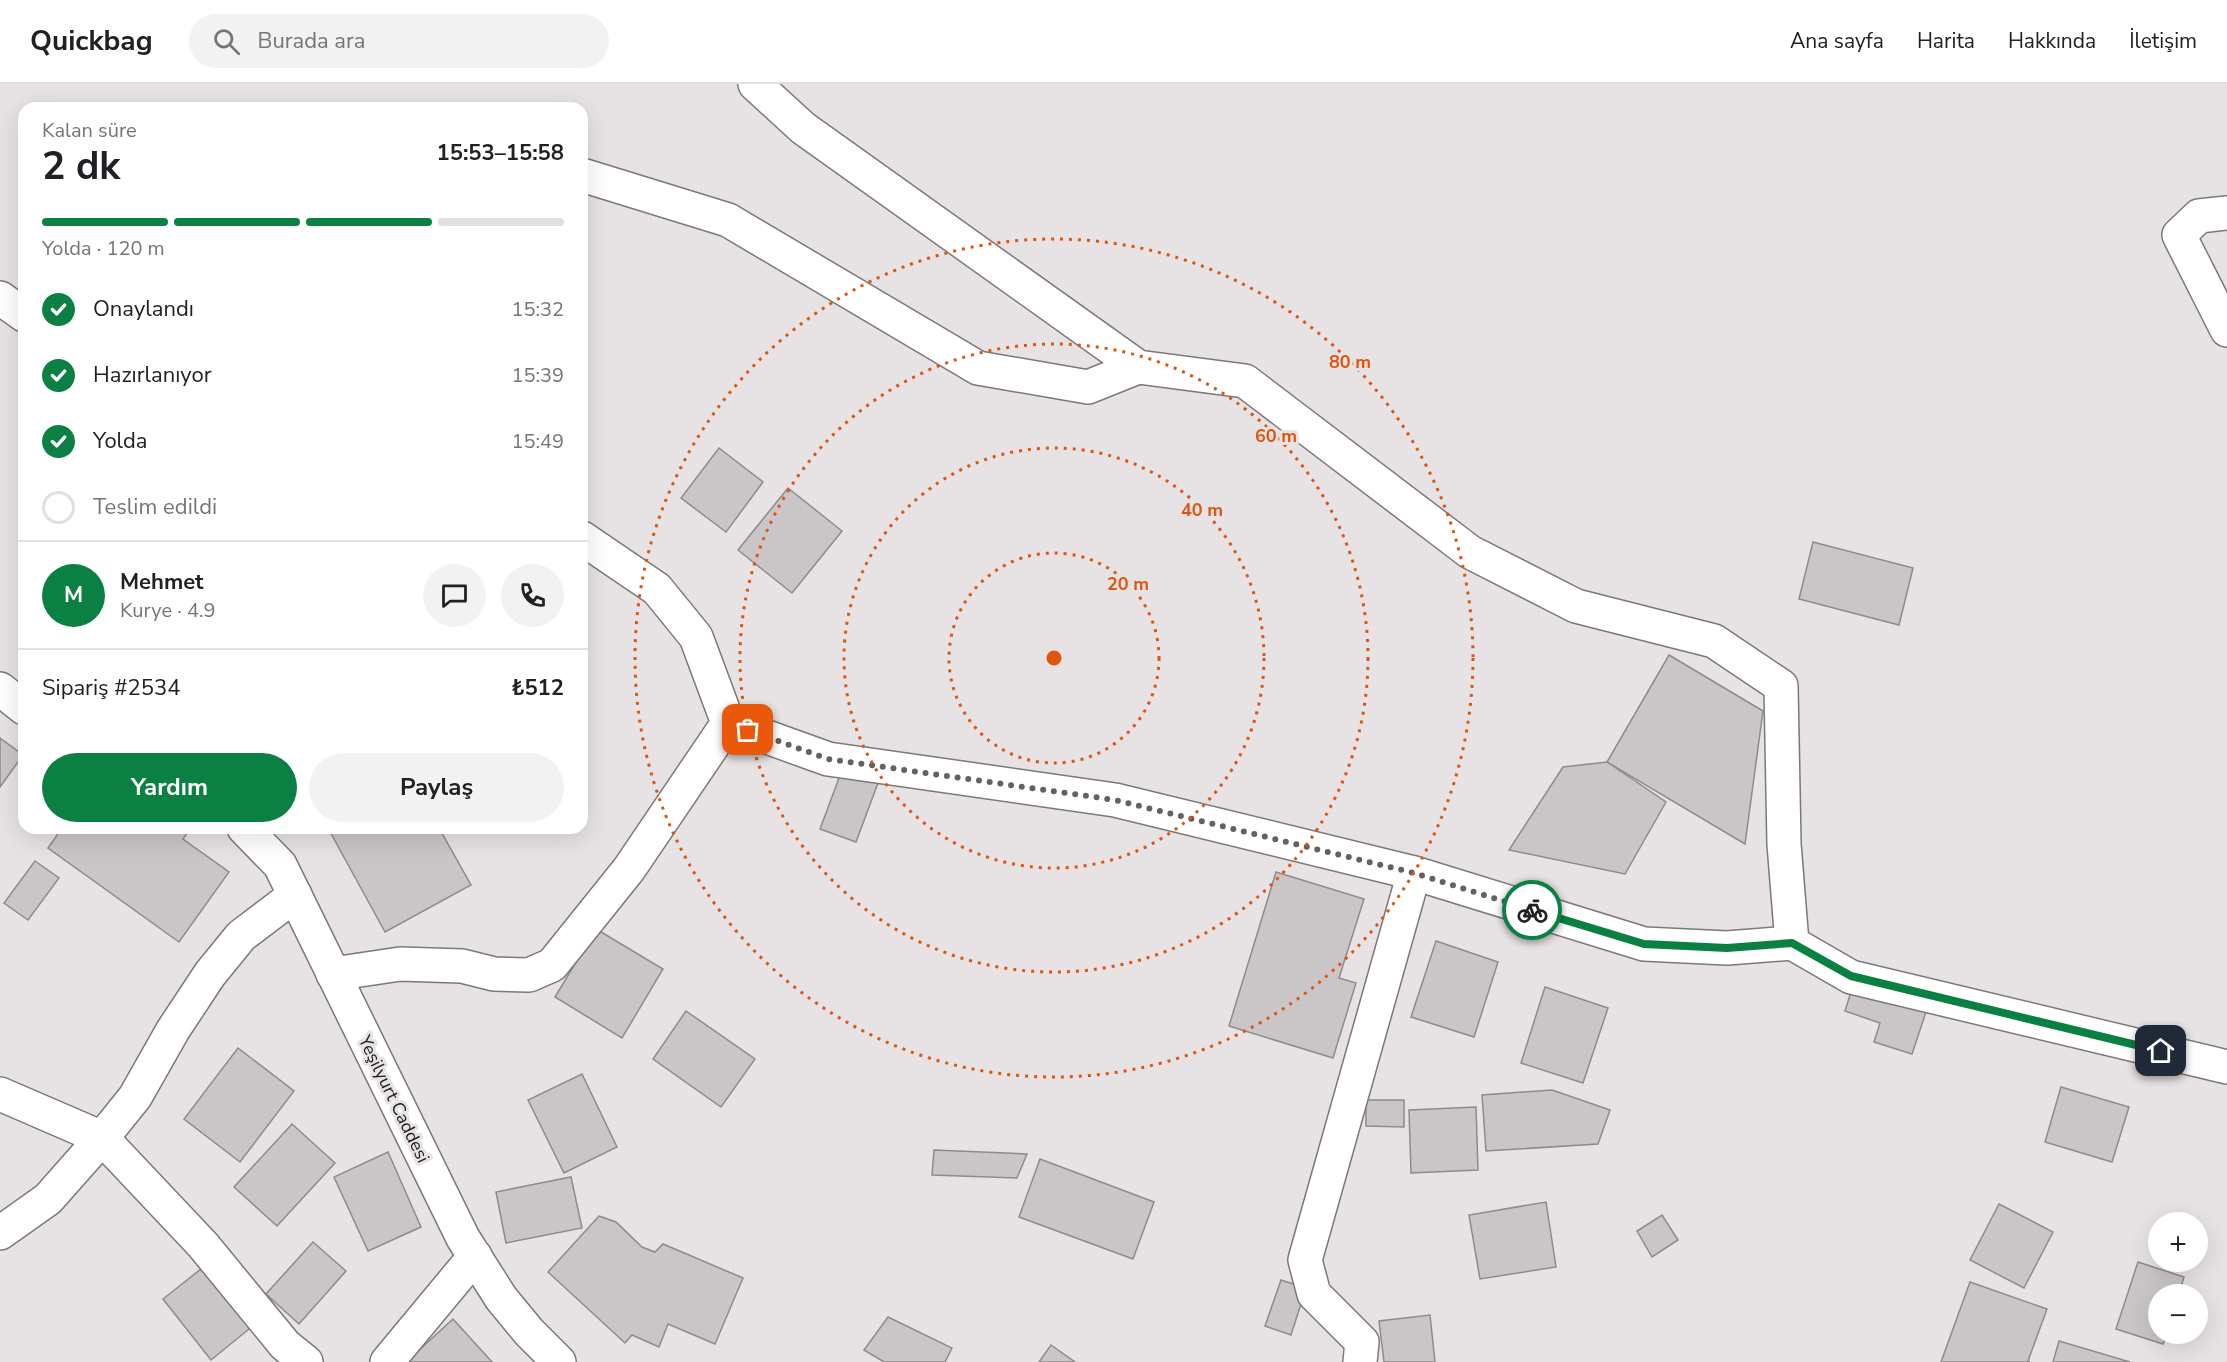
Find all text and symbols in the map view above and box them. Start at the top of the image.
search box [189,14,609,68]
text: Quickbag [30,22,153,60]
icon: search [210,25,243,58]
text: Burada ara [258,26,365,56]
text: Ana sayfa [1790,27,1884,55]
text: Harita [1917,27,1975,55]
text: Hakkında [2008,27,2096,55]
text: İletişim [2129,27,2197,55]
text: Kalan süre [42,117,137,144]
text: 15:53–15:58 [436,138,564,168]
text: 2 dk [42,140,120,193]
text: Yolda · 120 m [42,235,165,262]
icon: check [42,293,75,326]
text: Onaylandı [93,294,194,324]
text: 15:32 [511,296,564,323]
text: 80 m [1329,350,1371,374]
icon: check [42,359,75,392]
text: Hazırlanıyor [93,360,212,390]
text: 15:39 [511,362,564,389]
text: 60 m [1255,424,1297,448]
icon: check [42,425,75,458]
text: Yolda [93,426,148,456]
text: 15:49 [511,428,564,455]
text: Teslim edildi [93,492,217,522]
text: 40 m [1181,498,1223,522]
button: chat [423,564,486,627]
button: phone [501,564,564,627]
text: Mehmet [120,567,204,597]
text: 20 m [1107,572,1149,596]
text: M [64,580,83,610]
text: Kurye · 4.9 [120,597,215,624]
centre of rings [1044,648,1064,668]
text: Sipariş #2534 [42,673,180,703]
text: ₺512 [511,673,564,703]
pin [722,704,773,755]
icon: bag [731,713,764,746]
button: Yardım [42,753,297,822]
button: Paylaş [309,753,564,822]
courier [1502,880,1562,940]
icon: bike [1516,894,1549,927]
pin [2135,1025,2186,1076]
street label: Yeşilyurt Caddesi [352,1030,435,1167]
icon: home [2144,1034,2177,1067]
map controls [2148,1212,2208,1344]
button: + [2148,1212,2208,1272]
button: − [2148,1284,2208,1344]

